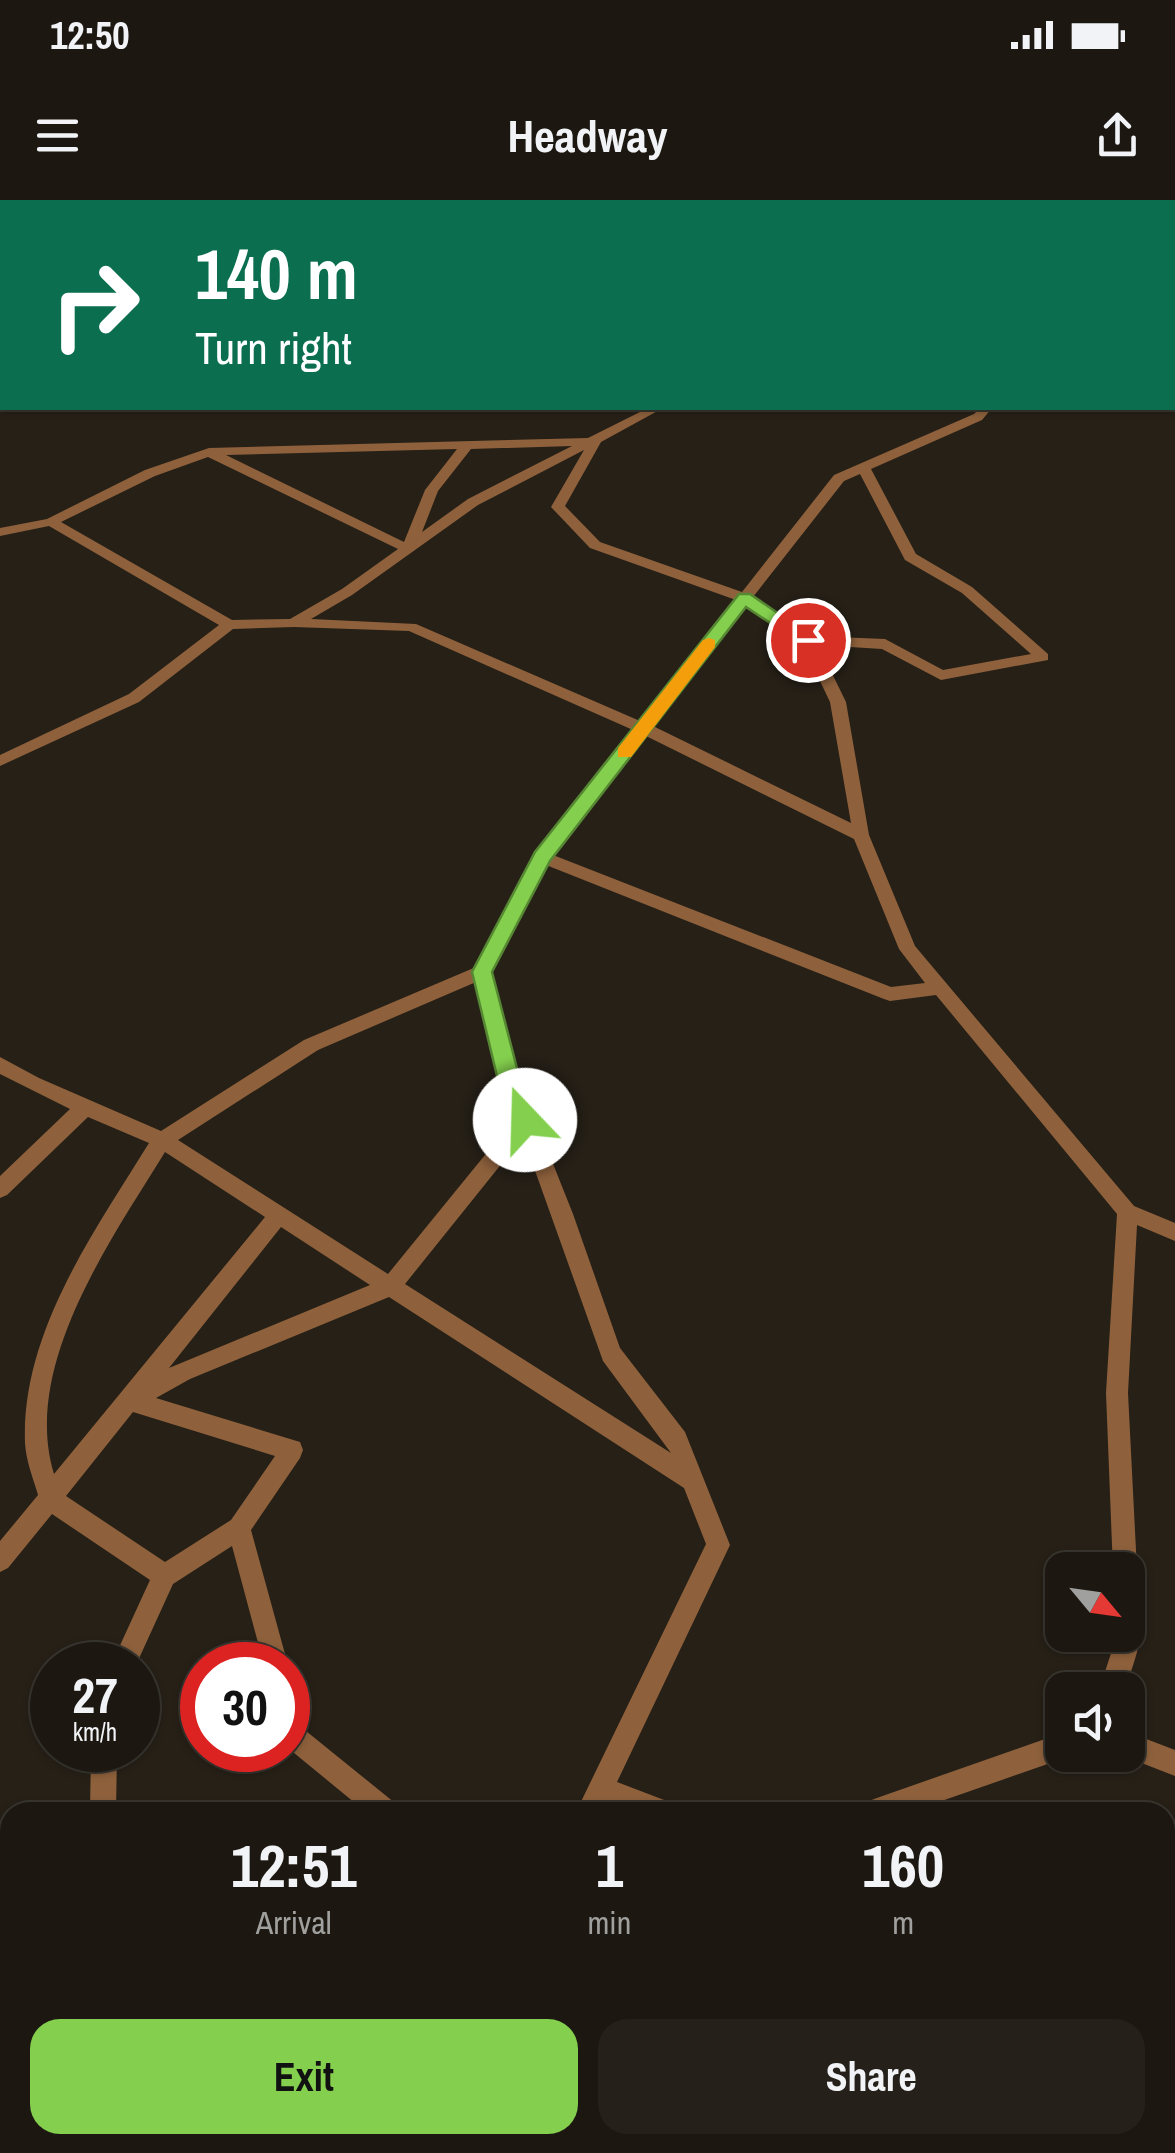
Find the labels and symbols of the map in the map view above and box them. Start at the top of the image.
pin [766,598,851,683]
position arrow [473,1068,577,1172]
north arrow [1045,1552,1145,1652]
speed limit sign: 30 [180,1642,310,1772]

